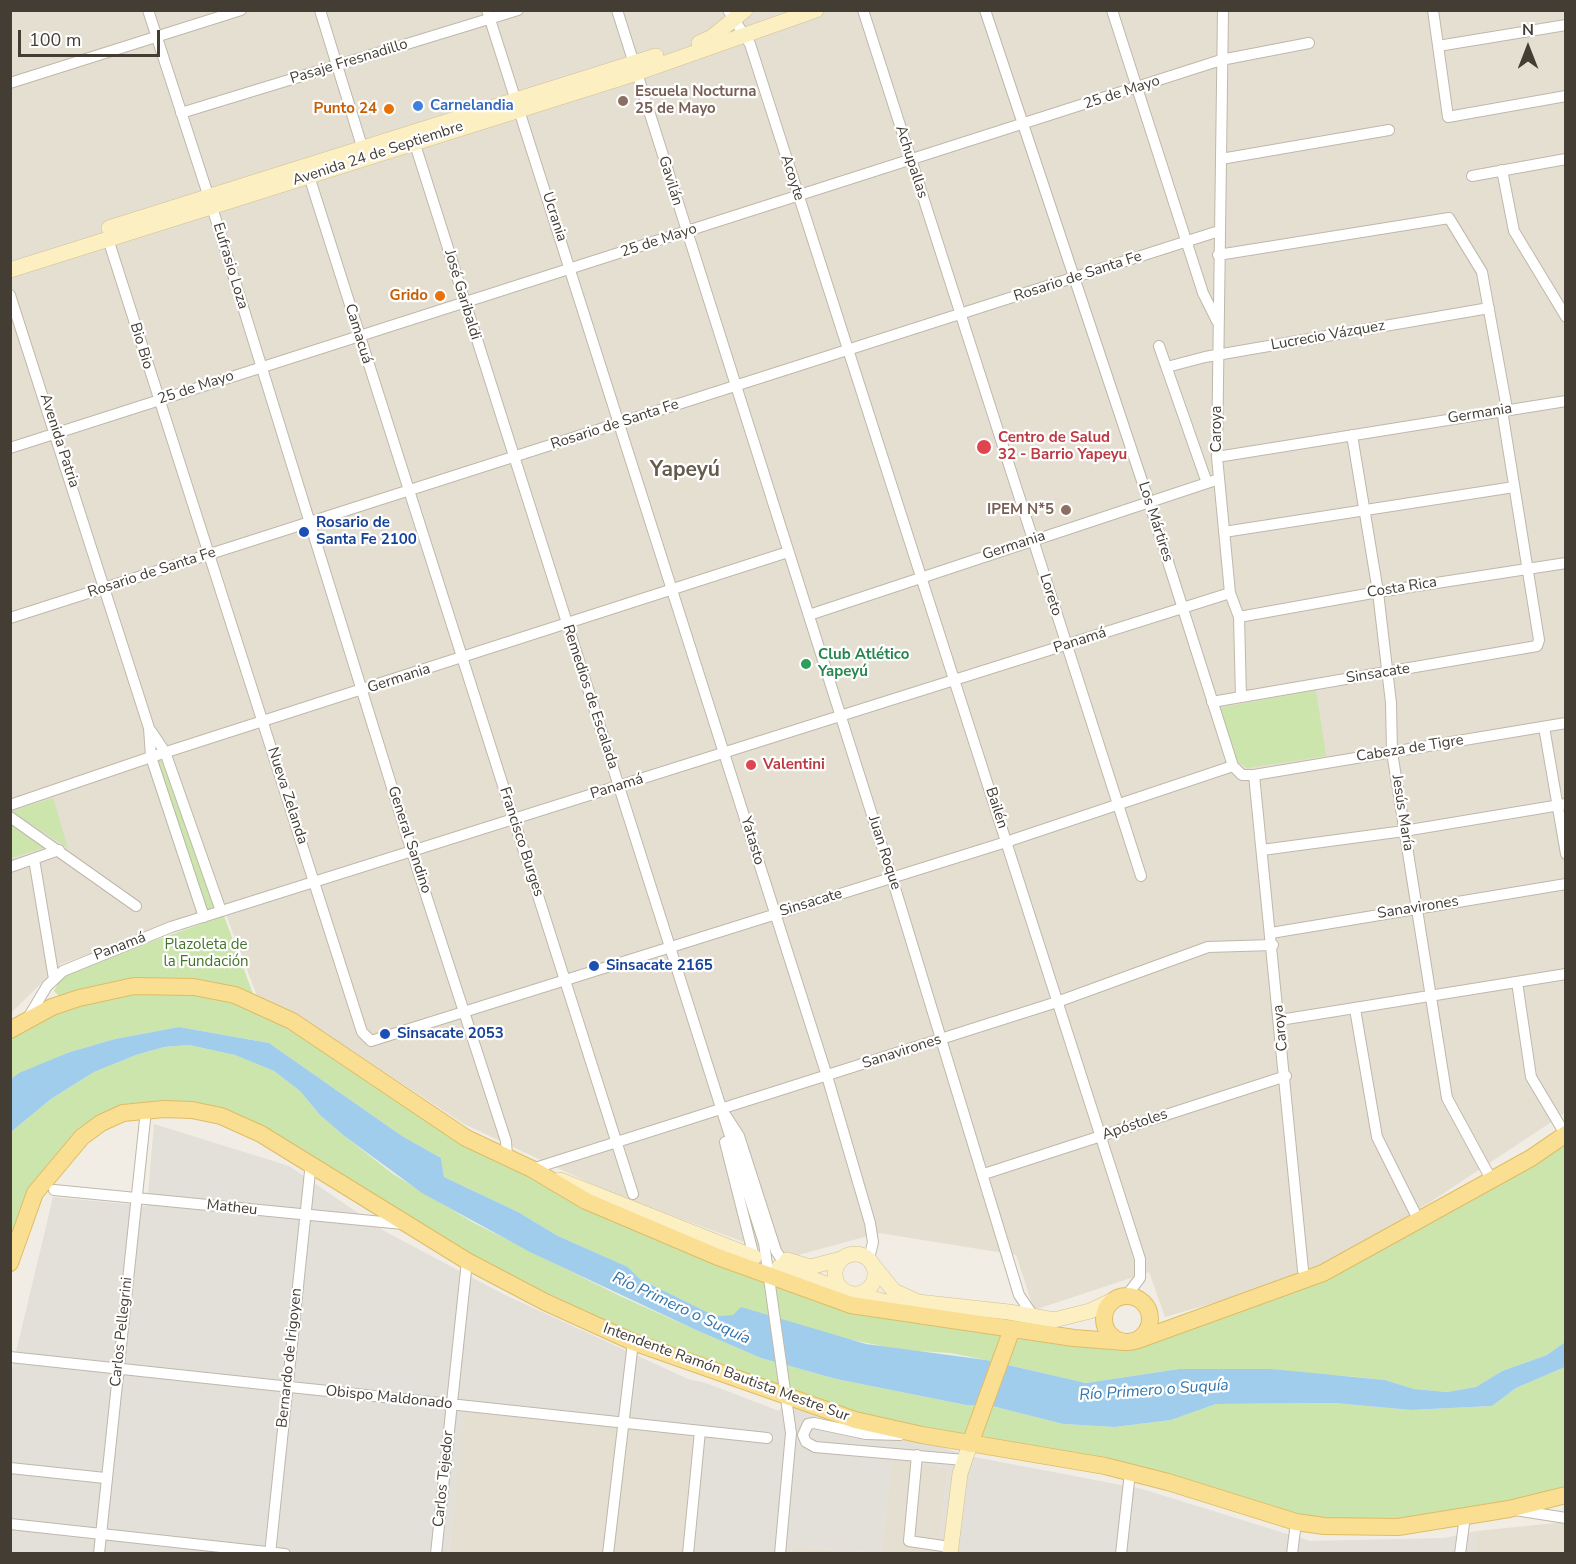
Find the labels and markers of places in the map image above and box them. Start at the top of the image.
place label: Escuela Nocturna 25 de Mayo [635,83,756,118]
marker: Escuela Nocturna 25 de Mayo [616,94,630,108]
place label: Carnelandia [430,97,514,115]
marker: Carnelandia [411,99,425,113]
place label: Punto 24 [314,100,377,118]
marker: Punto 24 [382,102,396,116]
place label: Grido [390,287,428,305]
marker: Grido [433,289,447,303]
place label: Centro de Salud 32 - Barrio Yapeyu [998,429,1127,464]
marker: Centro de Salud 32 - Barrio Yapeyu [975,438,993,456]
place label: IPEM N*5 [987,501,1054,519]
marker: IPEM N*5 [1059,503,1073,517]
place label: Rosario de Santa Fe 2100 [316,514,417,549]
marker: Rosario de Santa Fe 2100 [297,525,311,539]
place label: Club Atlético Yapeyú [818,646,909,681]
marker: Club Atlético Yapeyú [799,657,813,671]
place label: Valentini [763,756,825,774]
marker: Valentini [744,758,758,772]
place label: Sinsacate 2165 [606,957,713,975]
marker: Sinsacate 2165 [587,959,601,973]
place label: Sinsacate 2053 [397,1025,504,1043]
marker: Sinsacate 2053 [378,1027,392,1041]

